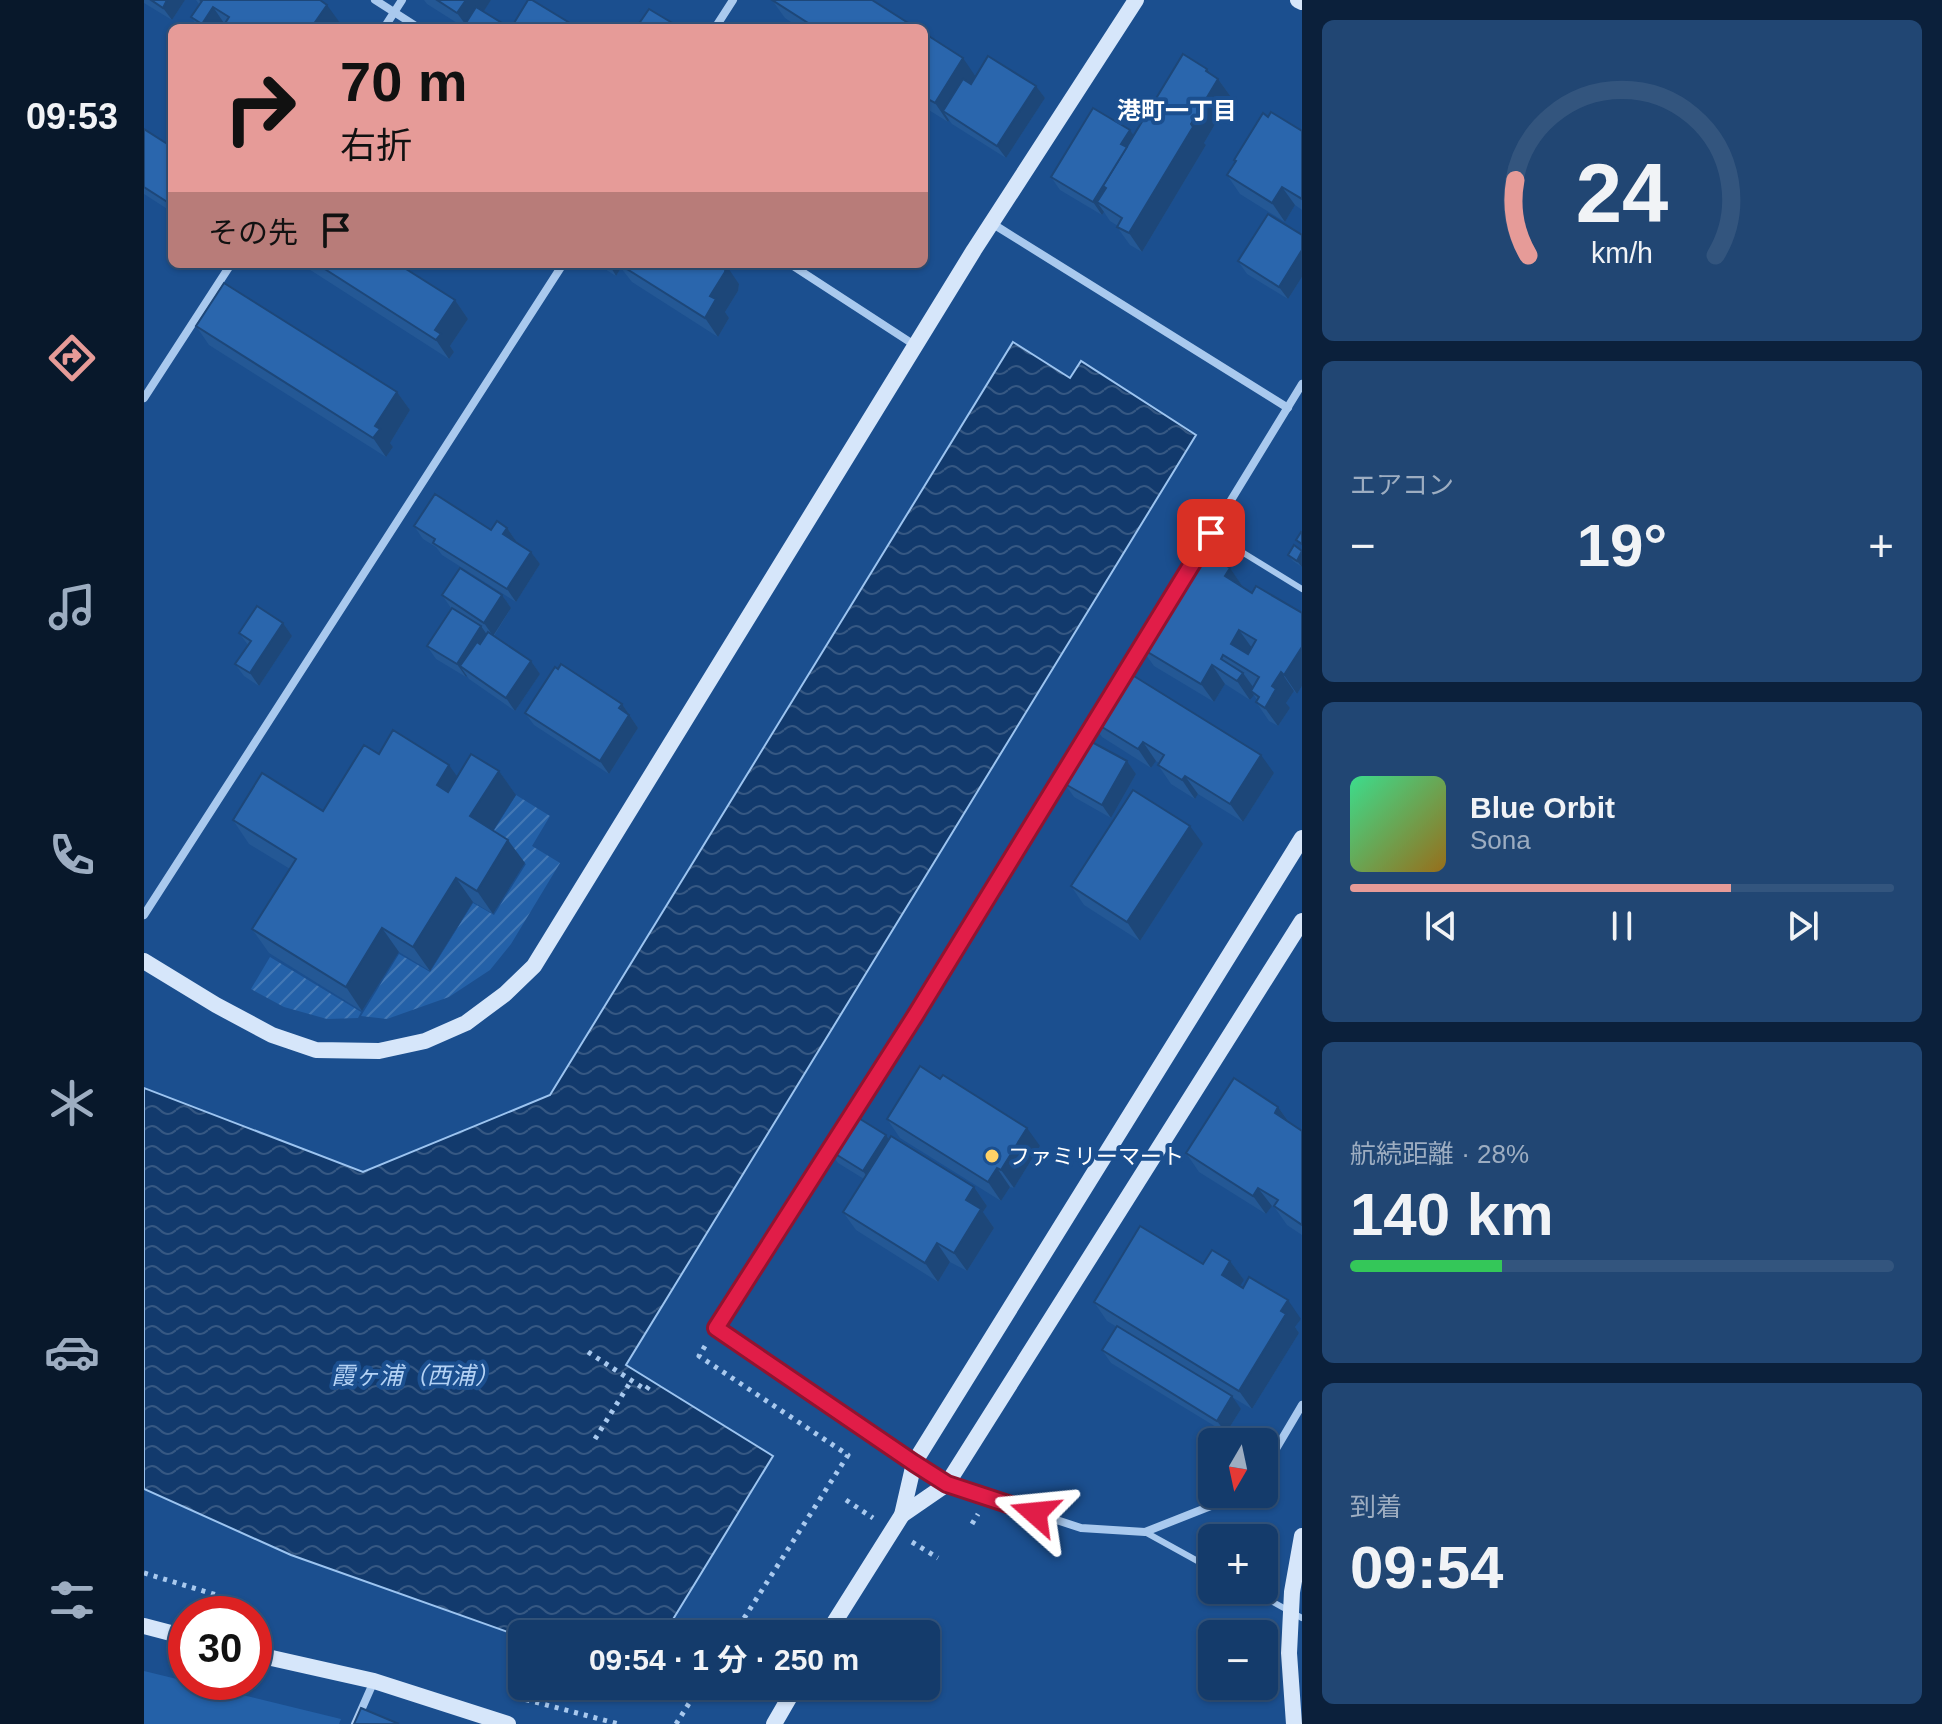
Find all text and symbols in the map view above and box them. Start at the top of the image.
text: 70 m [340,50,468,113]
icon: right [208,56,312,160]
text: 09:53 [26,96,118,137]
district label: 港町一丁目 [1117,97,1237,124]
text: 右折 [340,125,412,166]
text: 24 [1576,147,1668,240]
icon: arrive [314,208,358,252]
text: その先 [208,216,298,249]
text: km/h [1591,238,1653,270]
icon: directions [44,330,100,386]
text: エアコン [1350,470,1454,500]
pin [1177,499,1245,567]
icon: arrive [1189,511,1233,555]
text: 19° [1577,512,1667,579]
text: − [1350,521,1376,570]
text: + [1868,521,1894,570]
icon: music [44,579,100,635]
text: Blue Orbit [1470,791,1615,824]
text: Sona [1470,825,1531,855]
icon: phone [44,827,100,883]
icon: previous [1419,904,1463,948]
icon: pause [1600,904,1644,948]
icon: next [1781,904,1825,948]
icon: climate [44,1075,100,1131]
text: 航続距離 · 28% [1350,1139,1529,1169]
place label: ファミリーマート [1008,1144,1184,1169]
marker: ファミリーマート [983,1147,1001,1165]
text: 140 km [1350,1181,1554,1248]
icon: car [44,1324,100,1380]
water label: 霞ヶ浦（西浦） [331,1362,499,1389]
north arrow [1198,1428,1278,1508]
map controls [1198,1428,1278,1700]
position arrow [993,1471,1077,1555]
text: 到着 [1350,1492,1402,1522]
button: + [1198,1524,1278,1604]
text: 09:54 [1350,1534,1503,1601]
icon: filters [44,1572,100,1628]
speed limit sign: 30 [168,1596,272,1700]
button: − [1198,1620,1278,1700]
text: 09:54 · 1 分 · 250 m [589,1643,859,1676]

